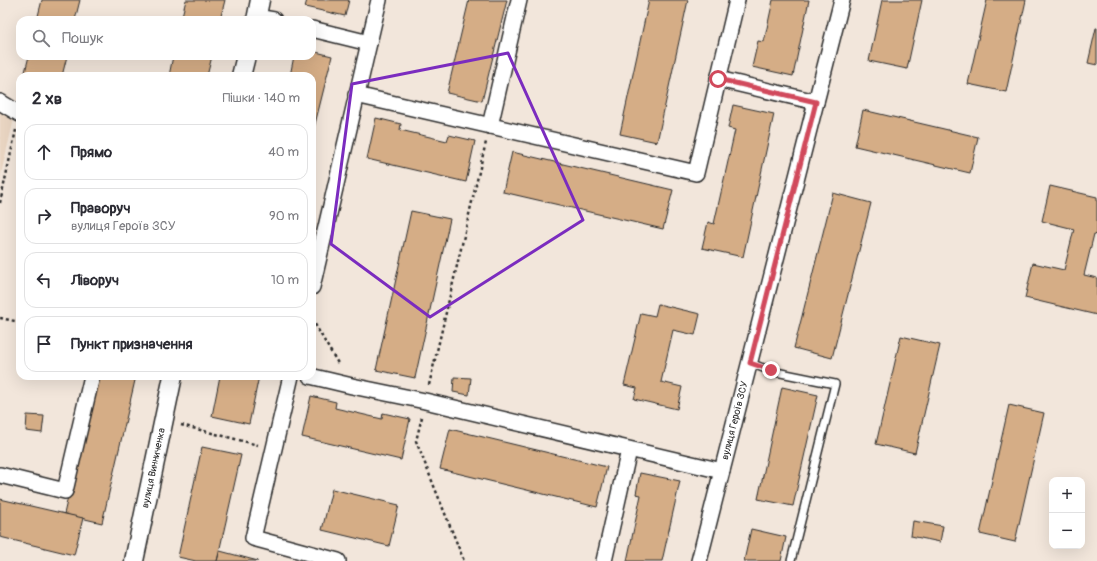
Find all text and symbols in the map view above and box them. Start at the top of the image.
search box [16,16,316,60]
icon: search [30,27,52,49]
text: Пошук [62,29,104,48]
route start [709,70,727,88]
text: 2 хв [32,88,62,109]
text: Пішки · 140 m [222,90,300,106]
icon: ahead [33,141,55,163]
text: Прямо [71,143,112,162]
text: 40 m [268,144,299,160]
text: Праворуч [71,199,131,218]
icon: right [33,205,55,227]
text: 90 m [269,208,299,224]
text: вулиця Героїв ЗСУ [71,218,176,234]
icon: left [33,269,55,291]
text: Ліворуч [71,271,119,290]
text: 10 m [271,272,299,288]
icon: arrive [33,333,55,355]
text: Пункт призначення [71,335,192,354]
route end [762,361,780,379]
street label: вулиця Героїв ЗСУ [719,380,751,461]
street label: вулиця Винниченка [139,427,168,509]
map controls [1049,477,1085,549]
button: + [1049,477,1085,513]
button: − [1049,513,1085,549]

